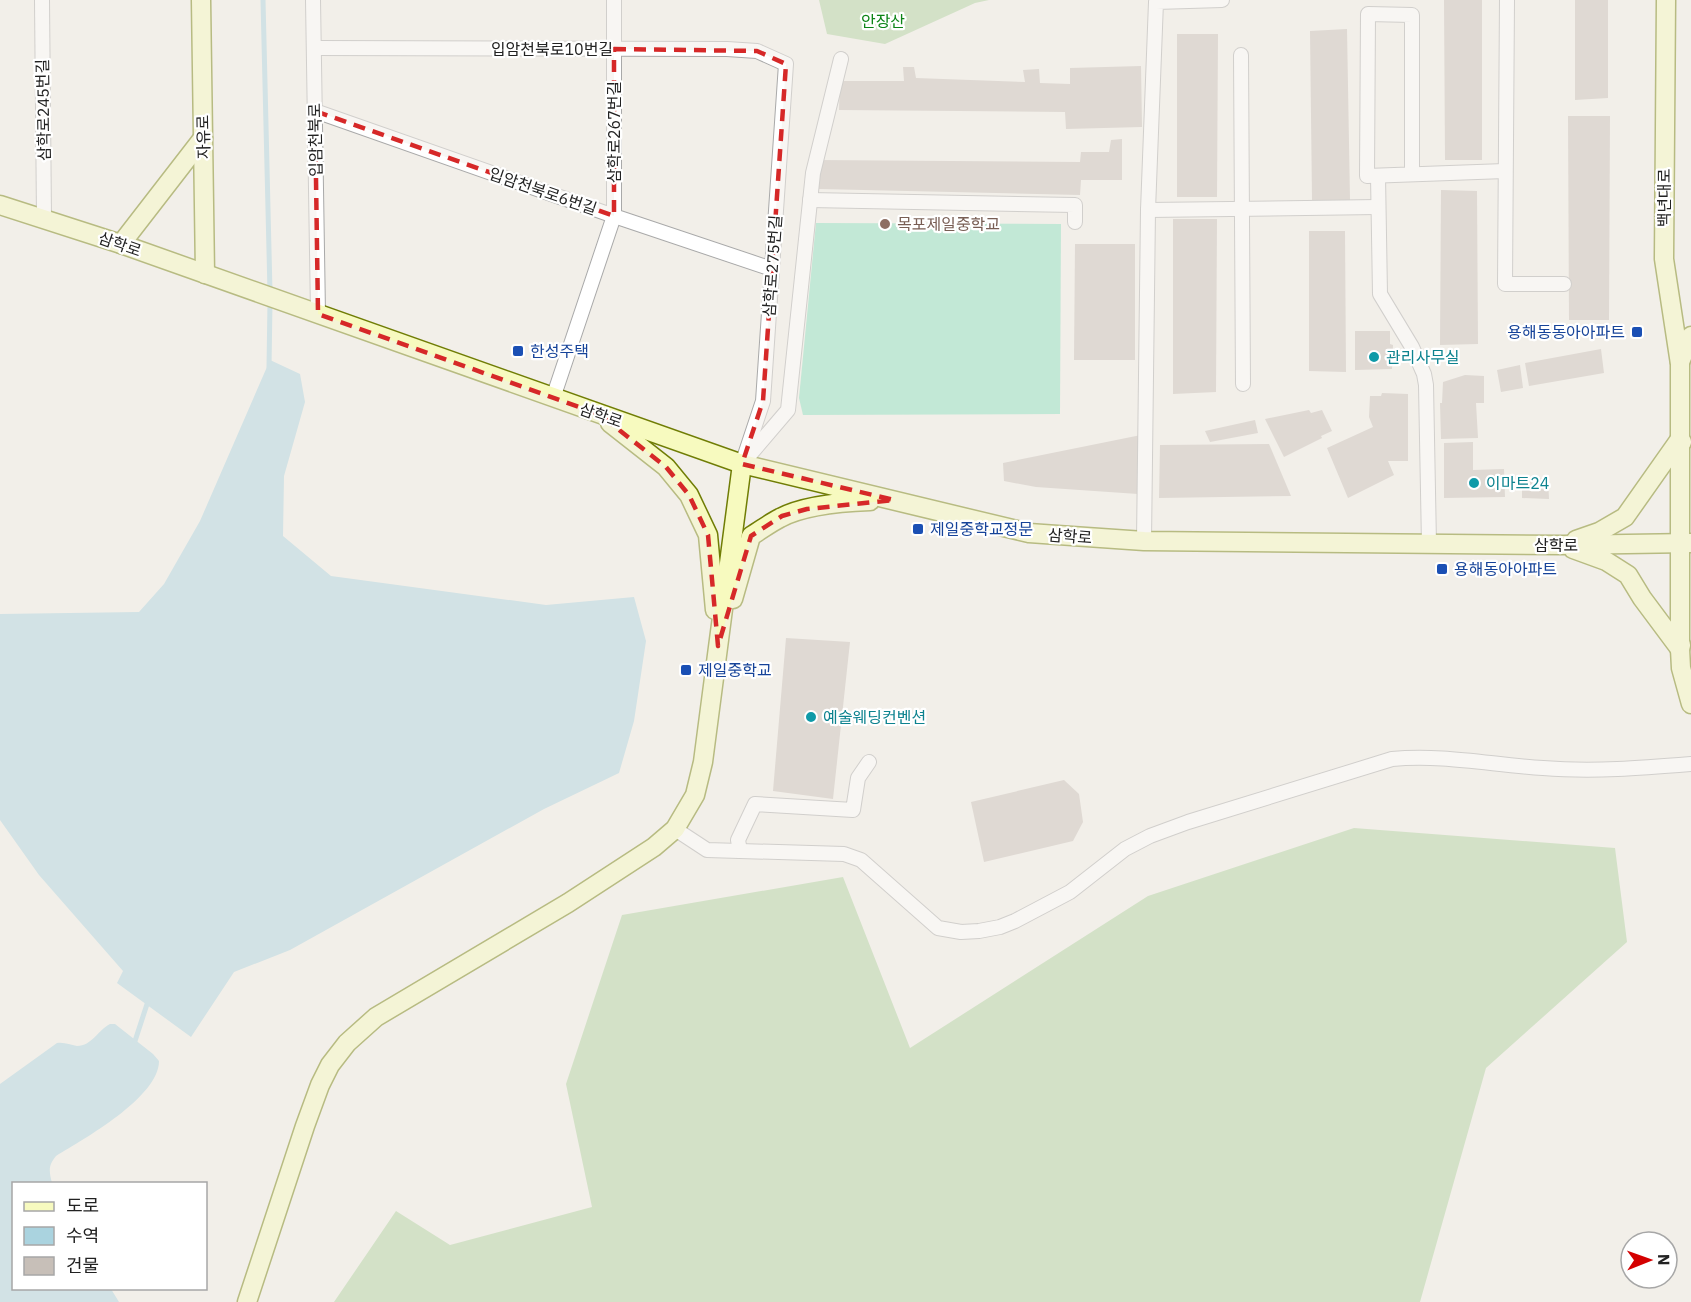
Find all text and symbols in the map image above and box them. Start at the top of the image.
park label: 안장산 [861,11,905,31]
street label: 입암천북로10번길 [491,39,613,59]
street label: 삼학로245번길 [32,59,54,161]
street label: 삼학로267번길 [604,81,624,183]
street label: 입암천북로 [304,103,326,177]
street label: 자유로 [193,114,213,159]
street label: 입암천북로6번길 [486,163,600,219]
street label: 백년대로 [1654,168,1674,227]
street label: 삼학로275번길 [758,214,786,318]
place label: 목포제일중학교 [897,214,1000,234]
marker: 목포제일중학교 [878,217,892,231]
street label: 삼학로 [96,227,144,261]
place label: 용해동동아아파트 [1507,322,1625,342]
marker: 용해동동아아파트 [1630,325,1644,339]
place label: 한성주택 [530,341,589,361]
marker: 한성주택 [511,344,525,358]
place label: 관리사무실 [1386,347,1460,367]
marker: 관리사무실 [1367,350,1381,364]
street label: 삼학로 [577,398,625,432]
place label: 이마트24 [1486,473,1549,493]
marker: 이마트24 [1467,476,1481,490]
place label: 제일중학교정문 [930,519,1033,539]
marker: 제일중학교정문 [911,522,925,536]
street label: 삼학로 [1047,524,1093,548]
street label: 삼학로 [1534,535,1578,555]
place label: 용해동아아파트 [1454,559,1557,579]
marker: 용해동아아파트 [1435,562,1449,576]
place label: 제일중학교 [698,660,772,680]
marker: 제일중학교 [679,663,693,677]
place label: 예술웨딩컨벤션 [823,707,926,727]
marker: 예술웨딩컨벤션 [804,710,818,724]
legend [12,1182,207,1290]
text: 도로 [66,1194,99,1217]
text: 수역 [66,1224,99,1247]
north arrow [1619,1230,1679,1290]
text: 건물 [66,1254,99,1277]
text: N [1654,1254,1674,1266]

